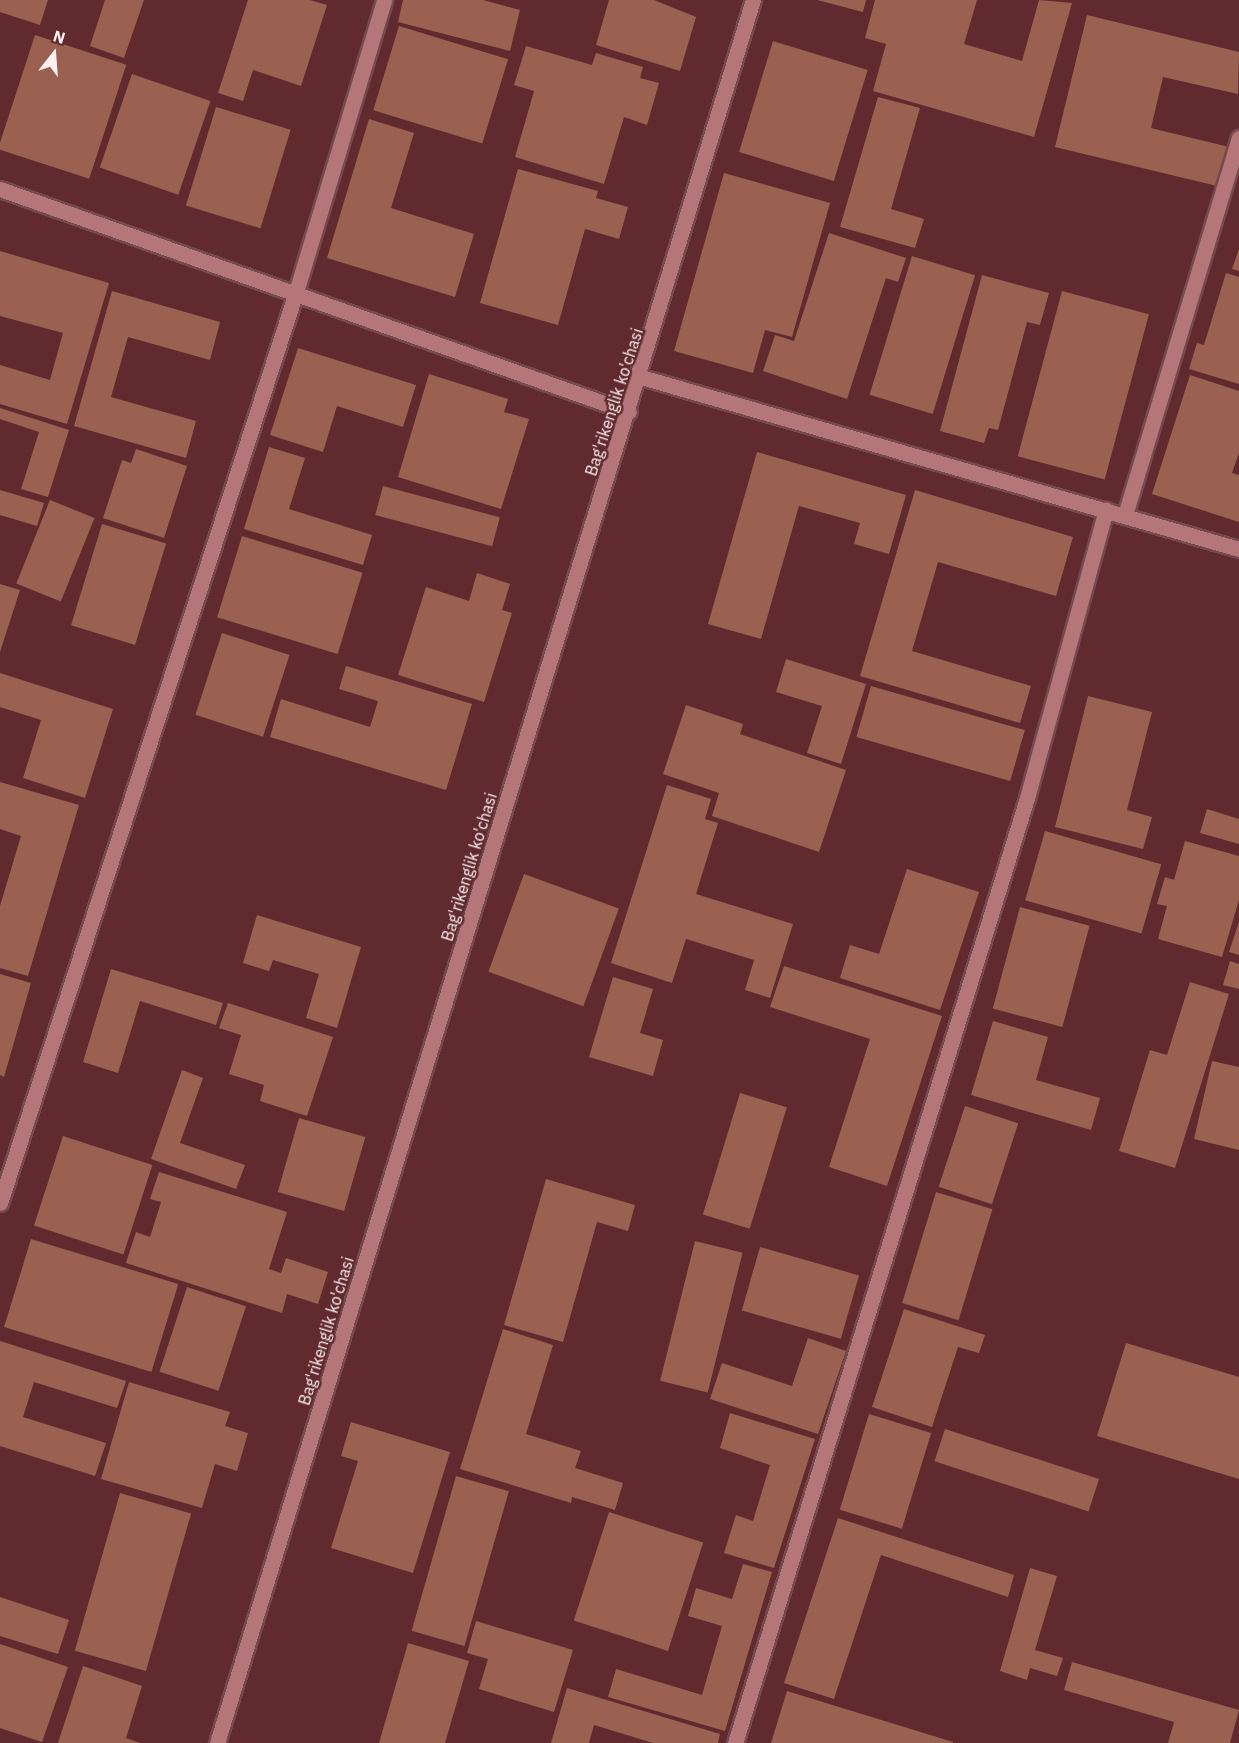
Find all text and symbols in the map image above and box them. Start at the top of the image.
north arrow [24,24,84,84]
text: N [51,26,68,48]
street label: Bag'rikenglik ko'chasi [581,326,647,478]
street label: Bag'rikenglik ko'chasi [437,790,501,944]
street label: Bag'rikenglik ko'chasi [294,1254,358,1408]

